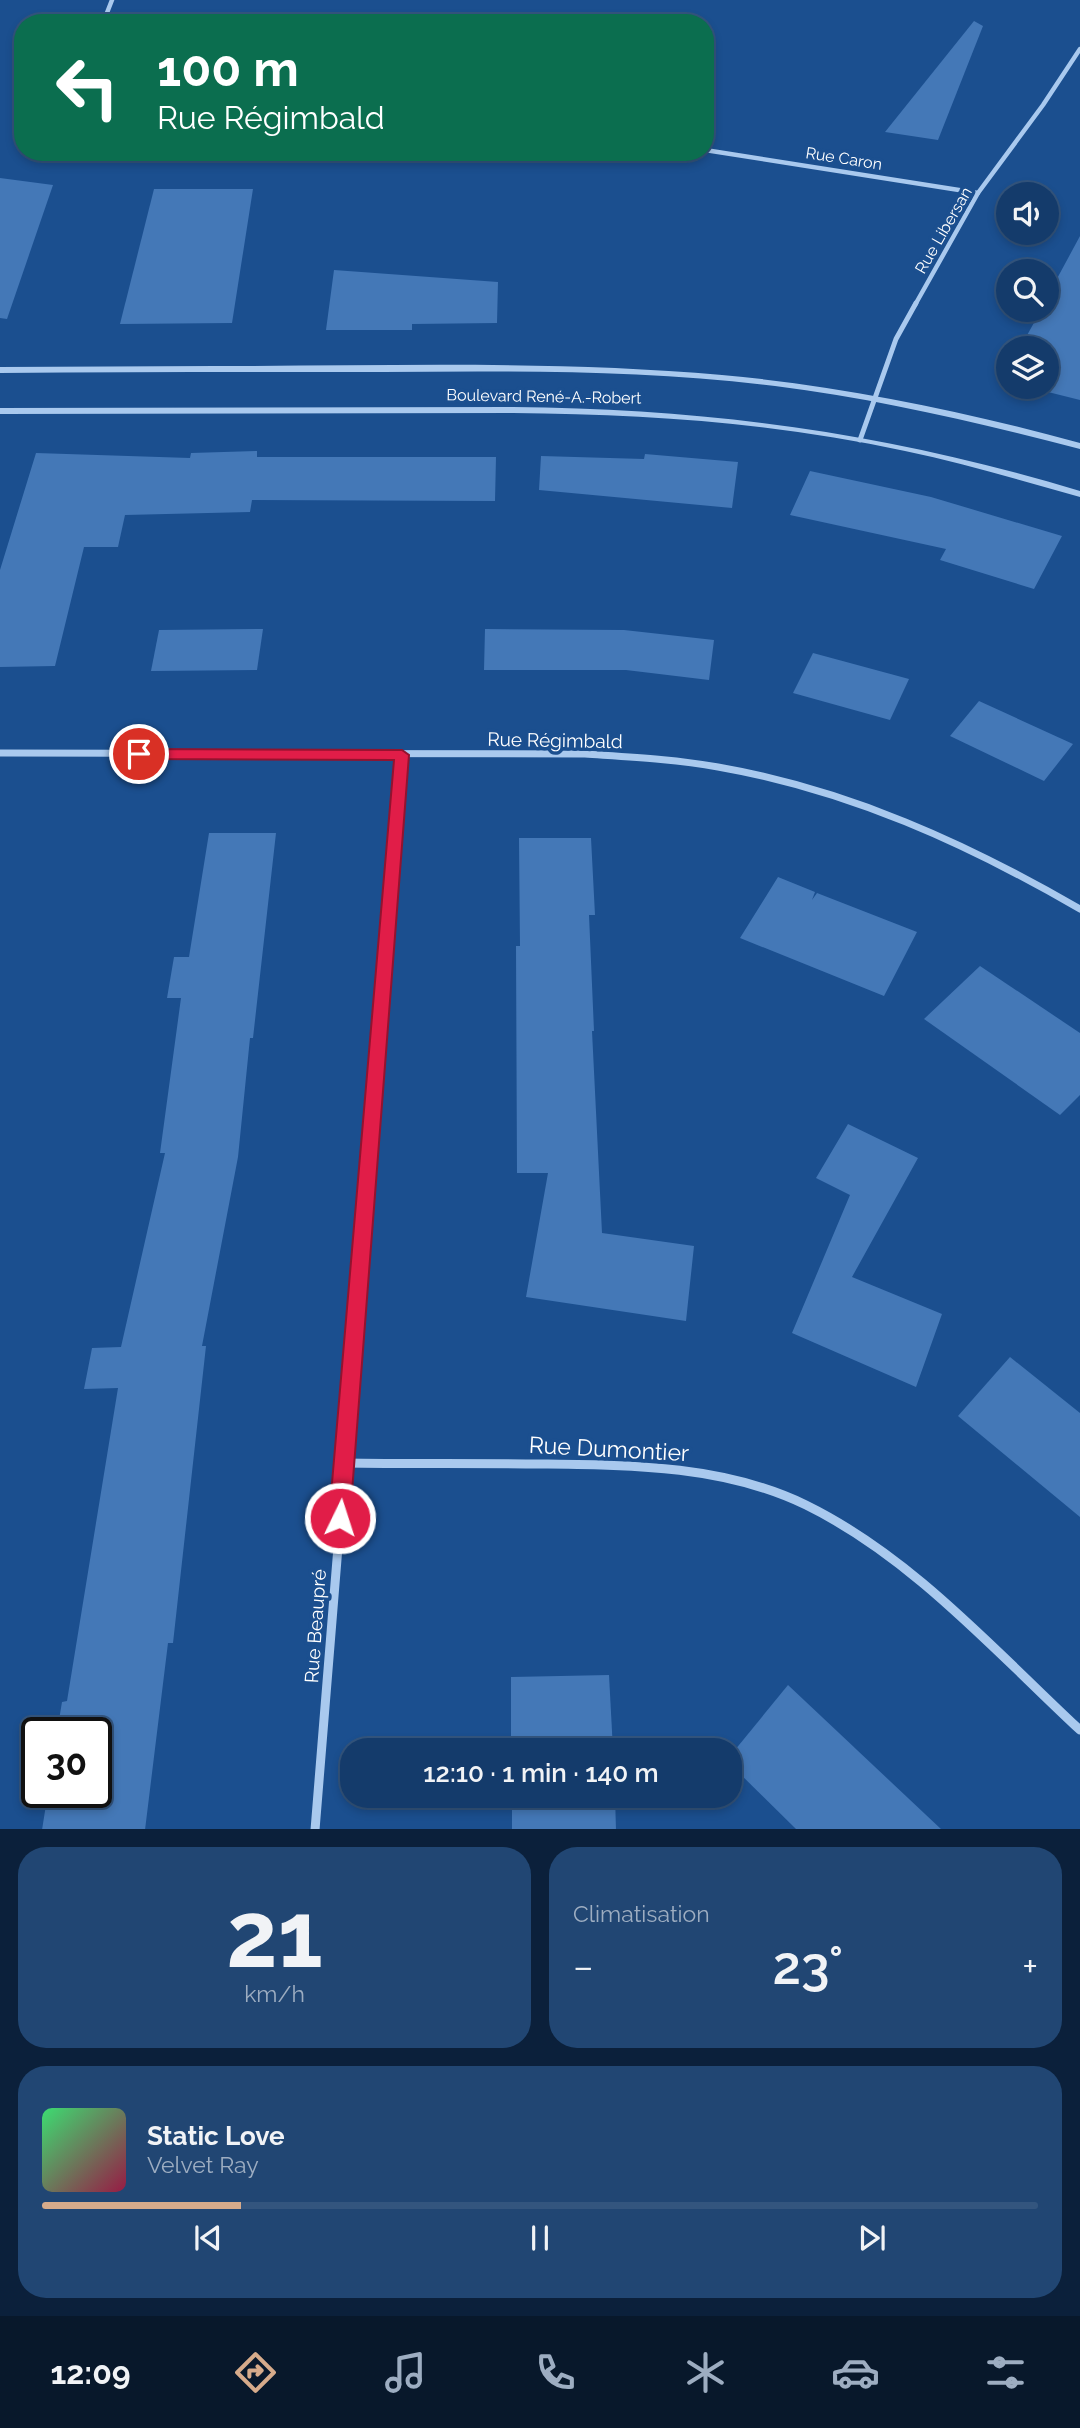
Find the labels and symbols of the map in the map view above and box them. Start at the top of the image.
street label: Rue Caron [804,143,884,174]
street label: Rue Libersan [911,184,976,277]
street label: Boulevard René-A.-Robert [446,385,642,408]
pin [109,724,169,784]
street label: Rue Régimbald [487,728,623,752]
street label: Rue Dumontier [528,1431,690,1466]
position arrow [303,1481,377,1555]
street label: Rue Beaupré [300,1568,330,1684]
speed limit sign: 30 [21,1717,112,1808]

